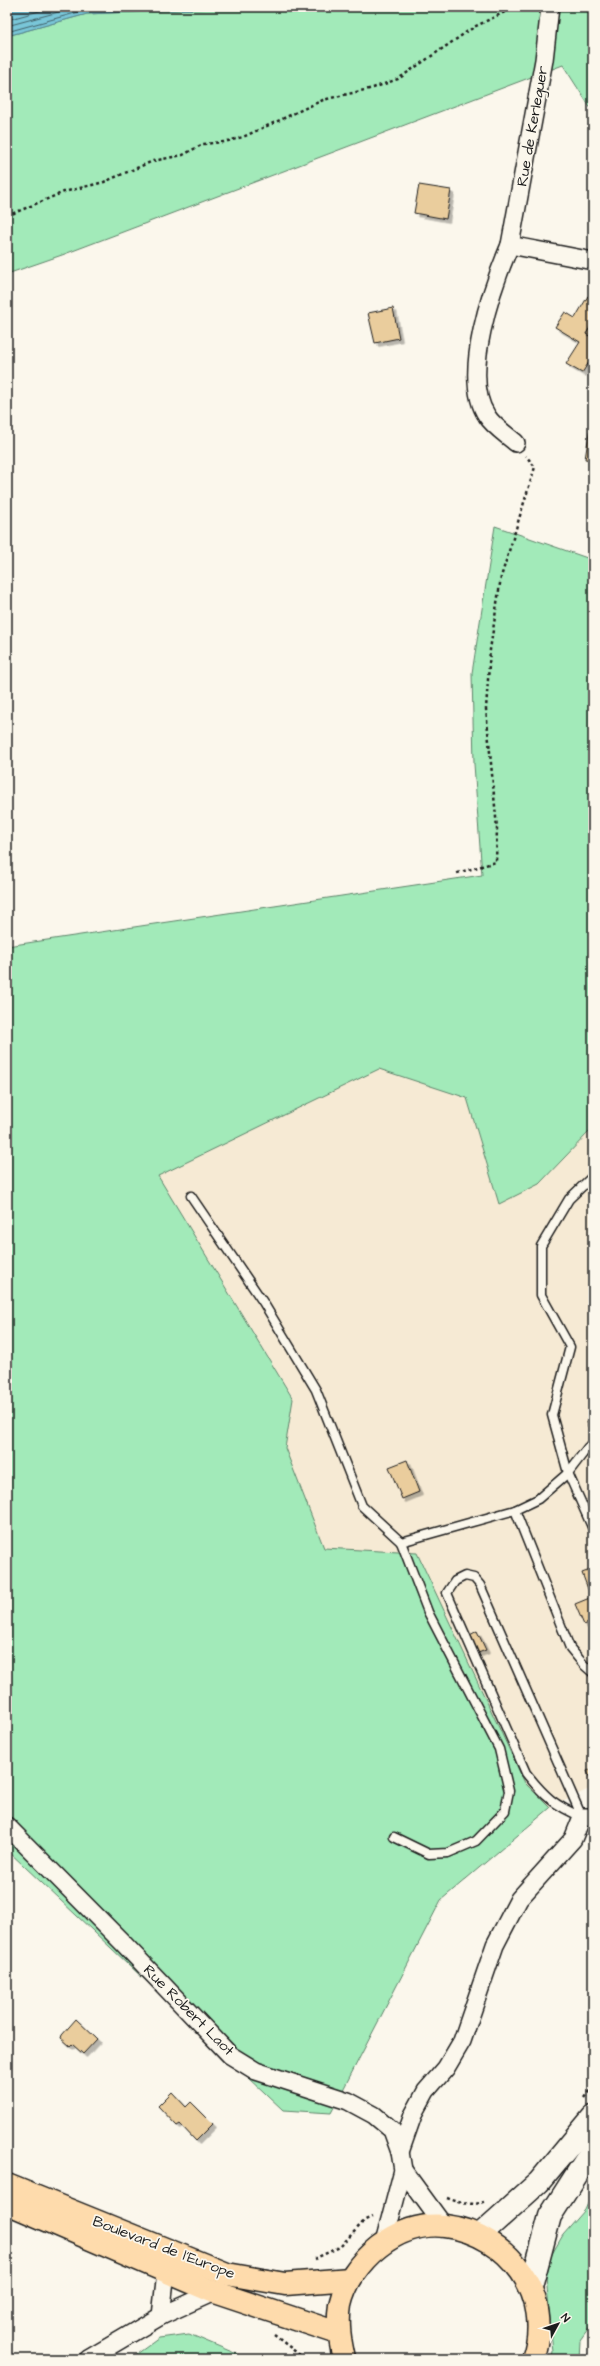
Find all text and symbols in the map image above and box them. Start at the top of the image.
street label: Rue de Kerleguer [512,64,554,188]
street label: Rue Robert Laot [138,1960,239,2061]
street label: Boulevard de l'Europe [90,2211,238,2284]
north arrow [538,2304,578,2344]
text: N [557,2310,573,2325]

